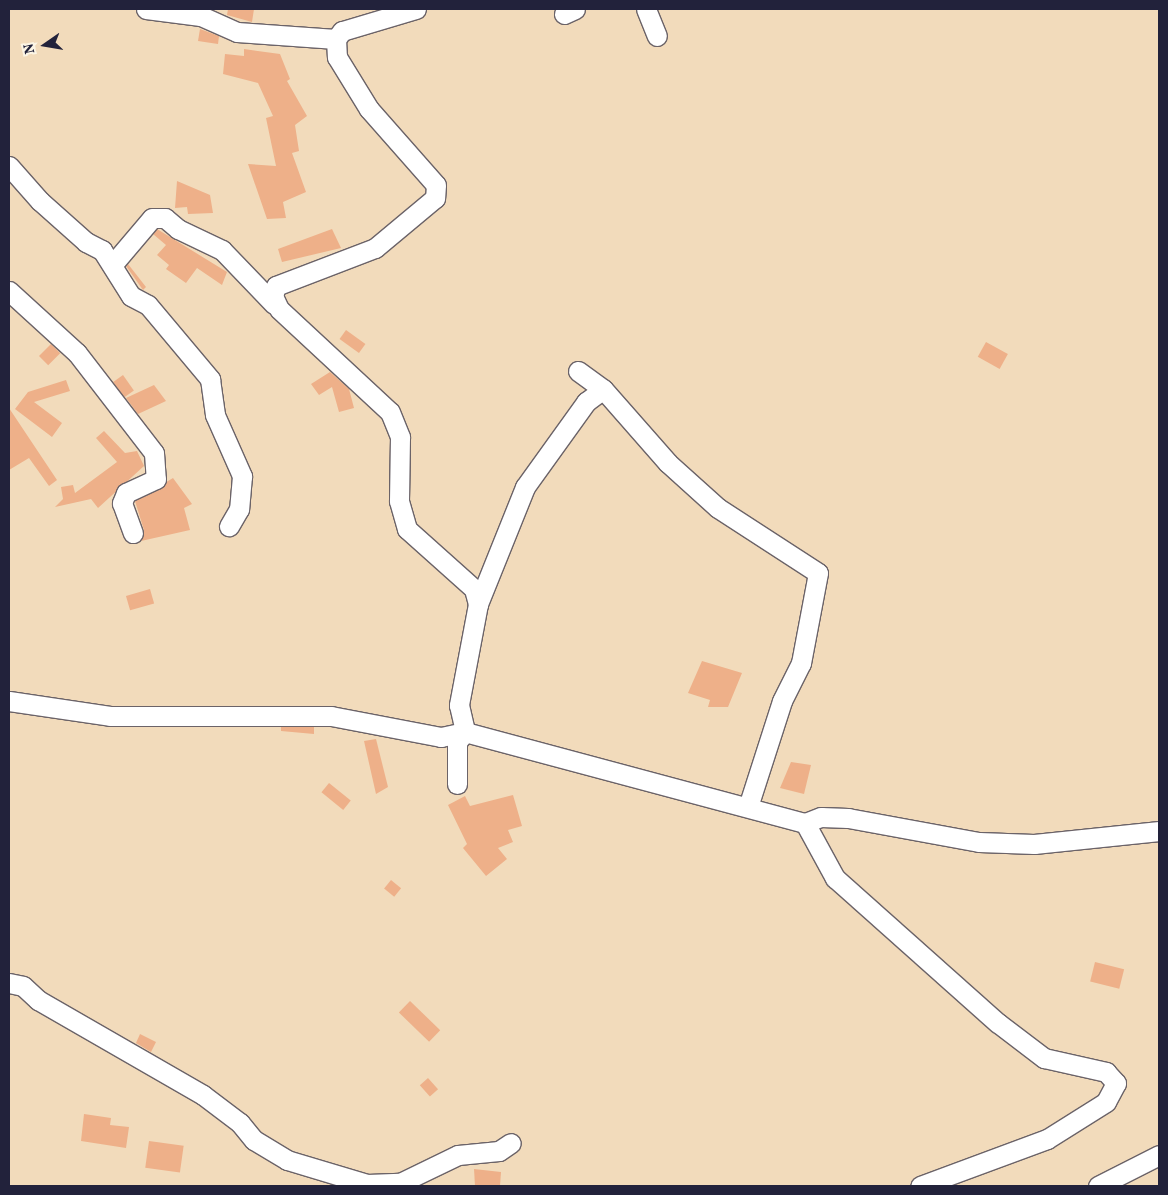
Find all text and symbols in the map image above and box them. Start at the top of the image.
north arrow [20,20,70,70]
text: N [19,41,40,56]

